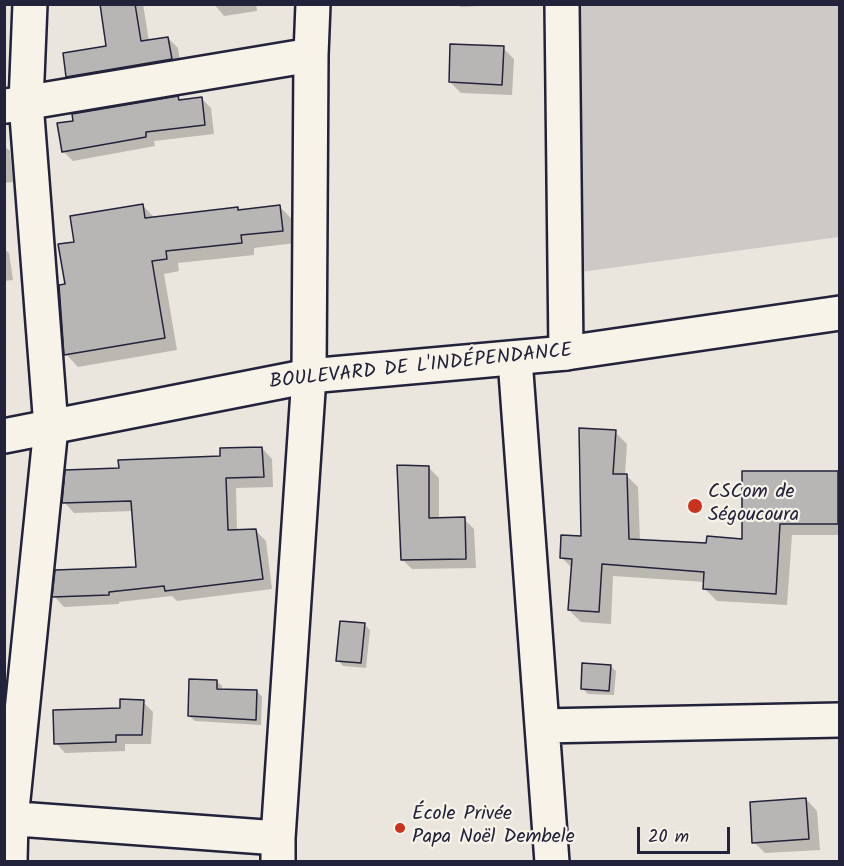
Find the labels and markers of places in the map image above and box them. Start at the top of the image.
place label: CSCom de Ségoucoura [708,482,799,529]
marker: CSCom de Ségoucoura [686,497,704,515]
place label: École Privée Papa Noël Dembele [412,804,575,851]
marker: École Privée Papa Noël Dembele [393,821,407,835]

